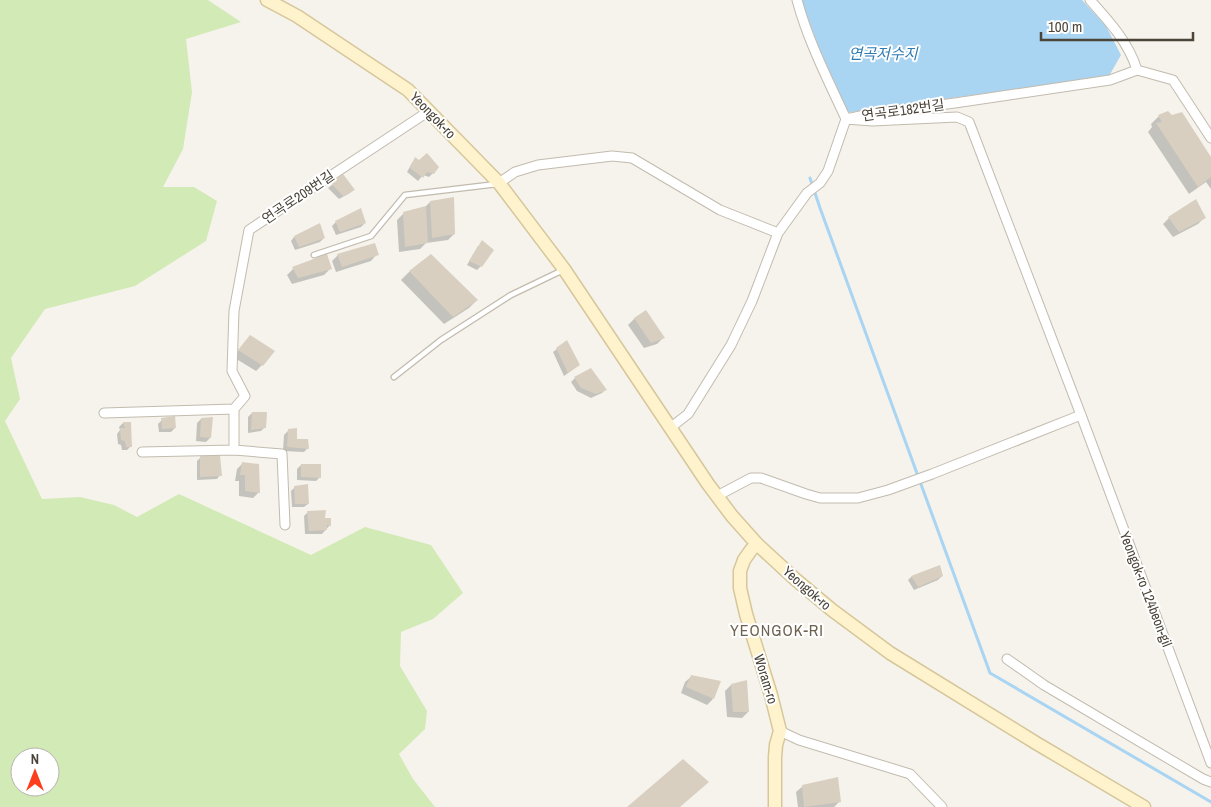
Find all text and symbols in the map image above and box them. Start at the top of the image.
scale bar [1041,10,1194,42]
text: 100 m [1048,16,1082,37]
water label: 연곡저수지 [848,43,919,64]
street label: Yeongok-ro [406,88,460,142]
street label: 연곡로182번길 [860,95,946,125]
street label: 연곡로209번길 [258,166,338,228]
street label: Yeongok-ro 124beon-gil [1116,529,1176,649]
street label: Yeongok-ro [779,562,835,614]
district label: YEONGOK-RI [730,619,824,641]
street label: Woram-ro [750,652,782,706]
north arrow [10,747,60,797]
text: N [31,750,39,768]

